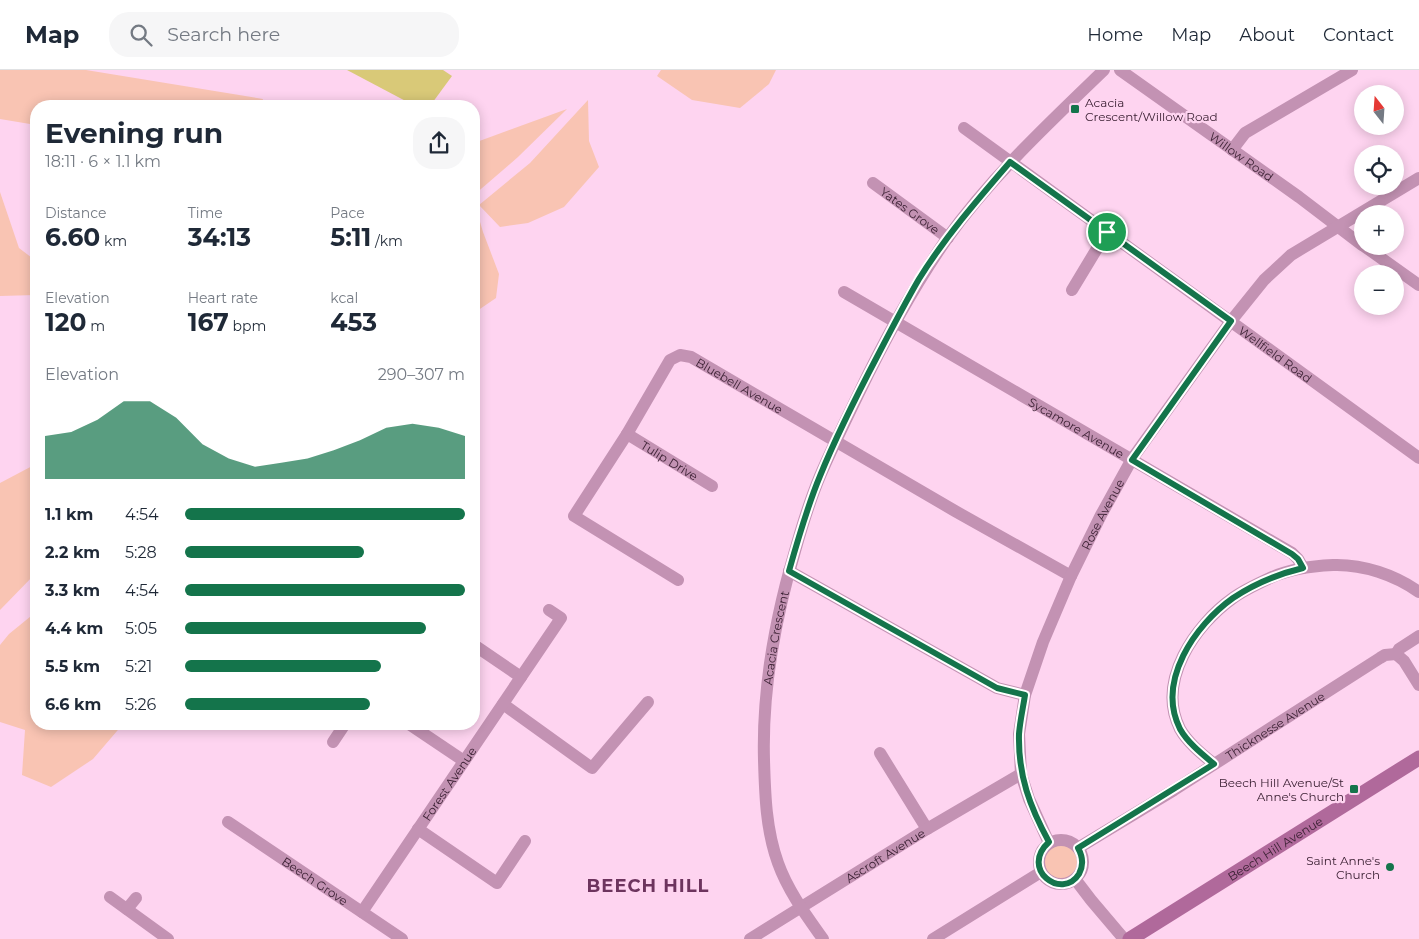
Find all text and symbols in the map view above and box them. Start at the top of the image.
search box [109,12,459,57]
text: Map [25,20,79,49]
icon: search [127,21,155,49]
text: Search here [167,23,280,46]
text: Home [1087,24,1143,46]
text: Map [1171,24,1211,46]
text: About [1239,24,1295,46]
text: Contact [1323,24,1394,46]
north arrow [1354,85,1404,135]
map controls [1354,85,1404,315]
place label: Acacia Crescent/Willow Road [1085,95,1218,124]
marker: Acacia Crescent/Willow Road [1069,103,1081,115]
text: Evening run [45,116,223,150]
button: share [413,117,465,169]
street label: Willow Road [1206,128,1277,184]
button: locate [1354,145,1404,195]
text: 18:11 · 6 × 1.1 km [45,152,161,171]
street label: Yates Grove [878,184,943,237]
text: Distance [45,204,107,222]
text: Time [188,204,223,222]
text: Pace [330,204,365,222]
button: + [1354,205,1404,255]
pin [1086,211,1128,253]
icon: arrive [1093,218,1121,246]
text: 6.60 [45,222,100,252]
text: 34:13 [188,222,251,252]
text: 5:11 [330,222,371,252]
text: km [100,232,127,250]
text: /km [371,232,403,250]
button: − [1354,265,1404,315]
text: Elevation [45,289,110,307]
text: Heart rate [188,289,258,307]
text: kcal [330,289,358,307]
text: 120 [45,307,87,337]
text: 167 [188,307,229,337]
text: 453 [330,307,377,337]
text: m [87,317,105,335]
text: bpm [229,317,266,335]
street label: Wellfield Road [1236,322,1315,386]
street label: Bluebell Avenue [694,354,786,417]
text: Elevation [45,365,119,384]
text: 290–307 m [378,365,465,384]
street label: Sycamore Avenue [1026,394,1127,461]
street label: Tulip Drive [638,437,701,483]
street label: Rose Avenue [1078,476,1127,552]
text: 1.1 km [45,505,93,524]
text: 4:54 [125,505,159,524]
text: 2.2 km [45,543,100,562]
text: 5:28 [125,543,157,562]
text: 3.3 km [45,581,100,600]
text: 4:54 [125,581,159,600]
street label: Acacia Crescent [760,589,792,686]
text: 4.4 km [45,619,103,638]
text: 5:05 [125,619,157,638]
text: 5.5 km [45,657,100,676]
text: 5:21 [125,657,152,676]
street label: Thicknesse Avenue [1223,688,1327,763]
text: 6.6 km [45,695,101,714]
text: 5:26 [125,695,156,714]
street label: Forest Avenue [419,744,479,823]
place label: Beech Hill Avenue/St Anne's Church [1219,775,1344,804]
marker: Beech Hill Avenue/St Anne's Church [1348,783,1360,795]
street label: Beech Hill Avenue [1225,813,1325,884]
street label: Ascroft Avenue [843,825,928,885]
street label: Beech Grove [279,853,351,908]
place label: Saint Anne's Church [1306,853,1380,882]
marker: Saint Anne's Church [1384,861,1396,873]
district label: BEECH HILL [587,875,709,897]

